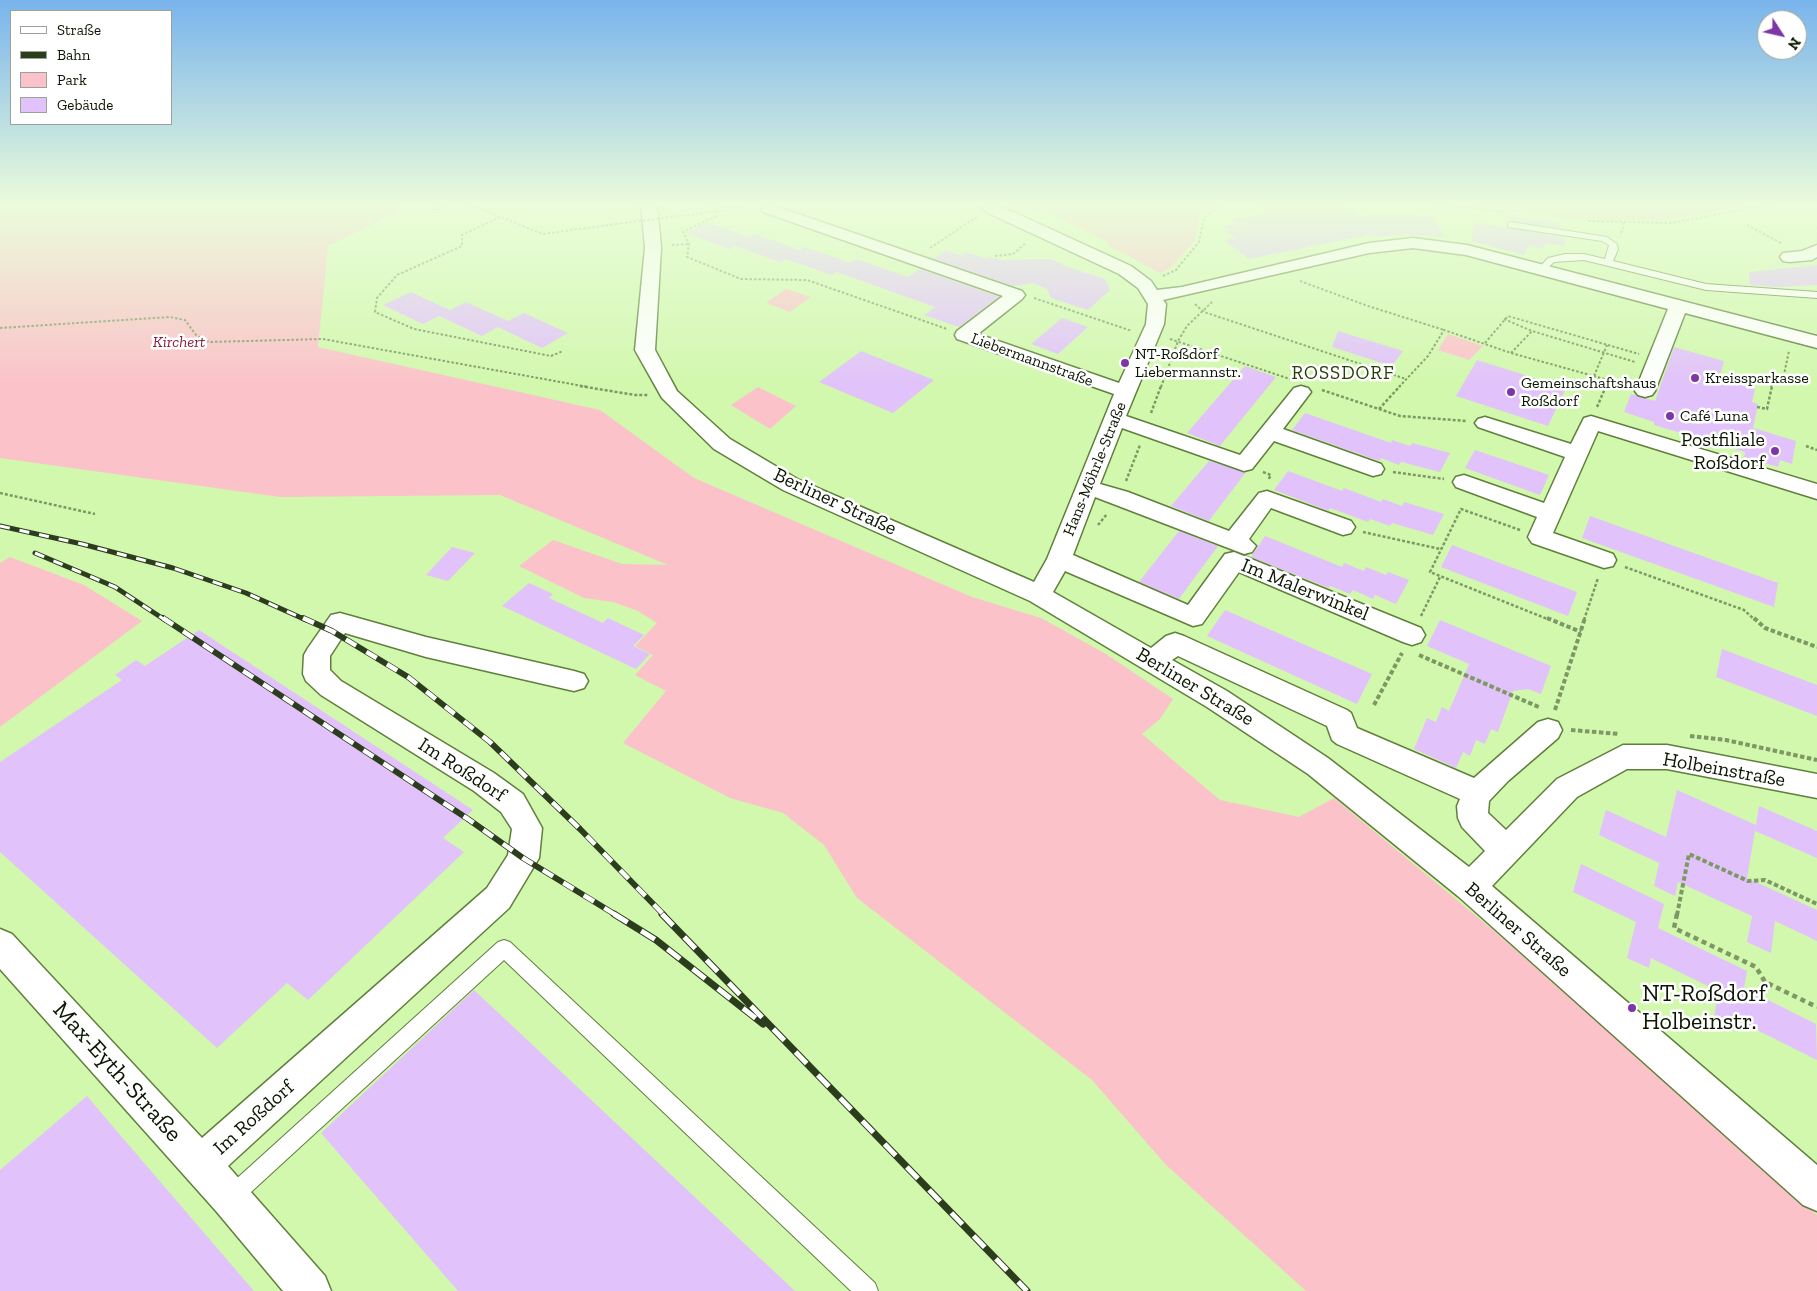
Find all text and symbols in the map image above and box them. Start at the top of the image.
legend [10,10,172,125]
north arrow [1757,10,1807,60]
text: Straße [57,21,101,39]
text: N [1784,34,1804,53]
text: Bahn [57,46,90,64]
text: Park [57,71,87,89]
text: Gebäude [57,96,113,114]
street label: Liebermannstraße [968,329,1096,391]
park label: Kirchert [153,332,205,352]
place label: NT-Roßdorf Liebermannstr. [1135,344,1241,382]
marker: NT-Roßdorf Liebermannstr. [1119,357,1131,369]
district label: ROSSDORF [1290,363,1396,385]
place label: Kreissparkasse [1705,368,1809,388]
marker: Kreissparkasse [1689,372,1701,384]
place label: Gemeinschaftshaus Roßdorf [1521,373,1656,411]
marker: Gemeinschaftshaus Roßdorf [1505,386,1517,398]
street label: Hans-Möhrle-Straße [1059,399,1131,539]
place label: Café Luna [1680,406,1749,426]
marker: Café Luna [1664,410,1676,422]
place label: Postfiliale Roßdorf [1681,428,1765,475]
marker: Postfiliale Roßdorf [1769,445,1781,457]
street label: Berliner Straße [770,463,900,541]
street label: Im Malerwinkel [1238,553,1372,627]
street label: Berliner Straße [1132,642,1258,732]
street label: Im Roßdorf [414,733,510,807]
street label: Holbeinstraße [1661,747,1787,793]
street label: Berliner Straße [1460,877,1576,983]
place label: NT-Roßdorf Holbeinstr. [1642,980,1766,1036]
street label: Max-Eyth-Straße [46,996,188,1148]
marker: NT-Roßdorf Holbeinstr. [1626,1002,1638,1014]
street label: Im Roßdorf [209,1076,299,1160]

